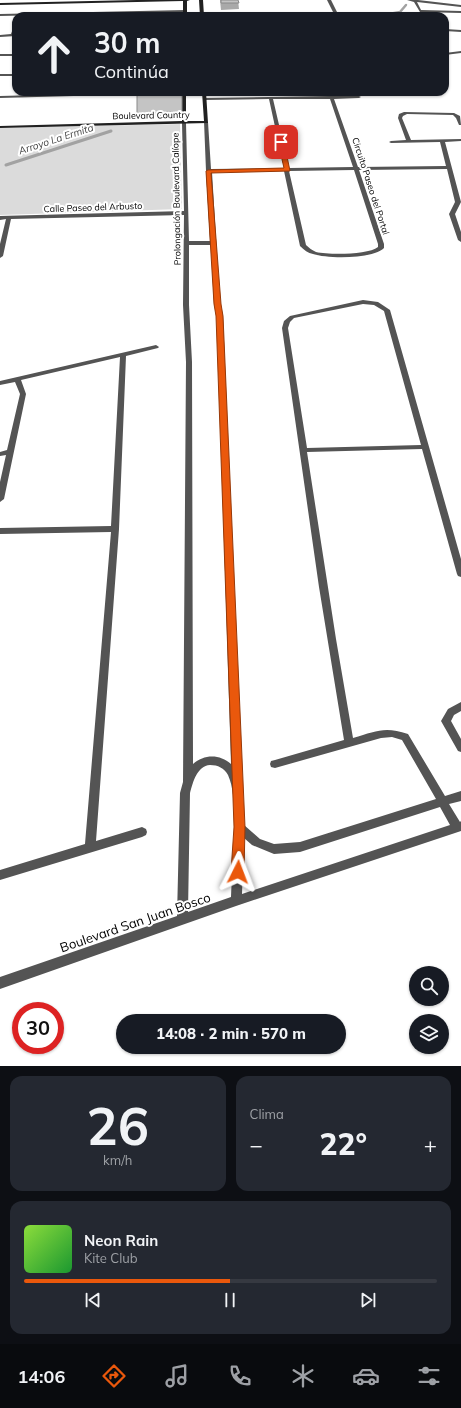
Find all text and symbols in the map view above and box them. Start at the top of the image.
text: 30 m [94,25,160,60]
icon: ahead [28,28,80,80]
text: Continúa [94,60,169,83]
street label: Boulevard Country [112,109,190,122]
water label: Arroyo La Ermita [16,121,95,158]
pin [264,125,298,159]
icon: arrive [270,131,292,153]
street label: Prolongación Boulevard Calíope [169,133,183,265]
street label: Circuito Paseo del Portal [350,136,392,236]
street label: Calle Paseo del Arbusto [43,200,143,214]
position arrow [217,851,259,893]
street label: Boulevard San Juan Bosco [58,889,212,955]
map controls [409,966,449,1054]
button: search [409,966,449,1006]
speed limit sign: 30 [12,1002,64,1054]
button: layers [409,1014,449,1054]
text: 14:08 · 2 min · 570 m [156,1024,306,1043]
text: 26 [87,1093,149,1158]
text: Clima [250,1106,284,1122]
text: 22° [319,1125,367,1163]
text: − [250,1131,263,1159]
text: + [424,1131,437,1159]
text: km/h [103,1152,132,1168]
text: Neon Rain [84,1231,158,1250]
text: Kite Club [84,1250,138,1266]
icon: previous [82,1289,104,1311]
icon: pause [219,1289,241,1311]
icon: next [357,1289,379,1311]
icon: directions [100,1362,128,1390]
icon: music [163,1362,191,1390]
icon: phone [226,1362,254,1390]
icon: climate [289,1362,317,1390]
icon: car [352,1362,380,1390]
icon: filters [415,1362,443,1390]
text: 14:06 [18,1365,65,1388]

